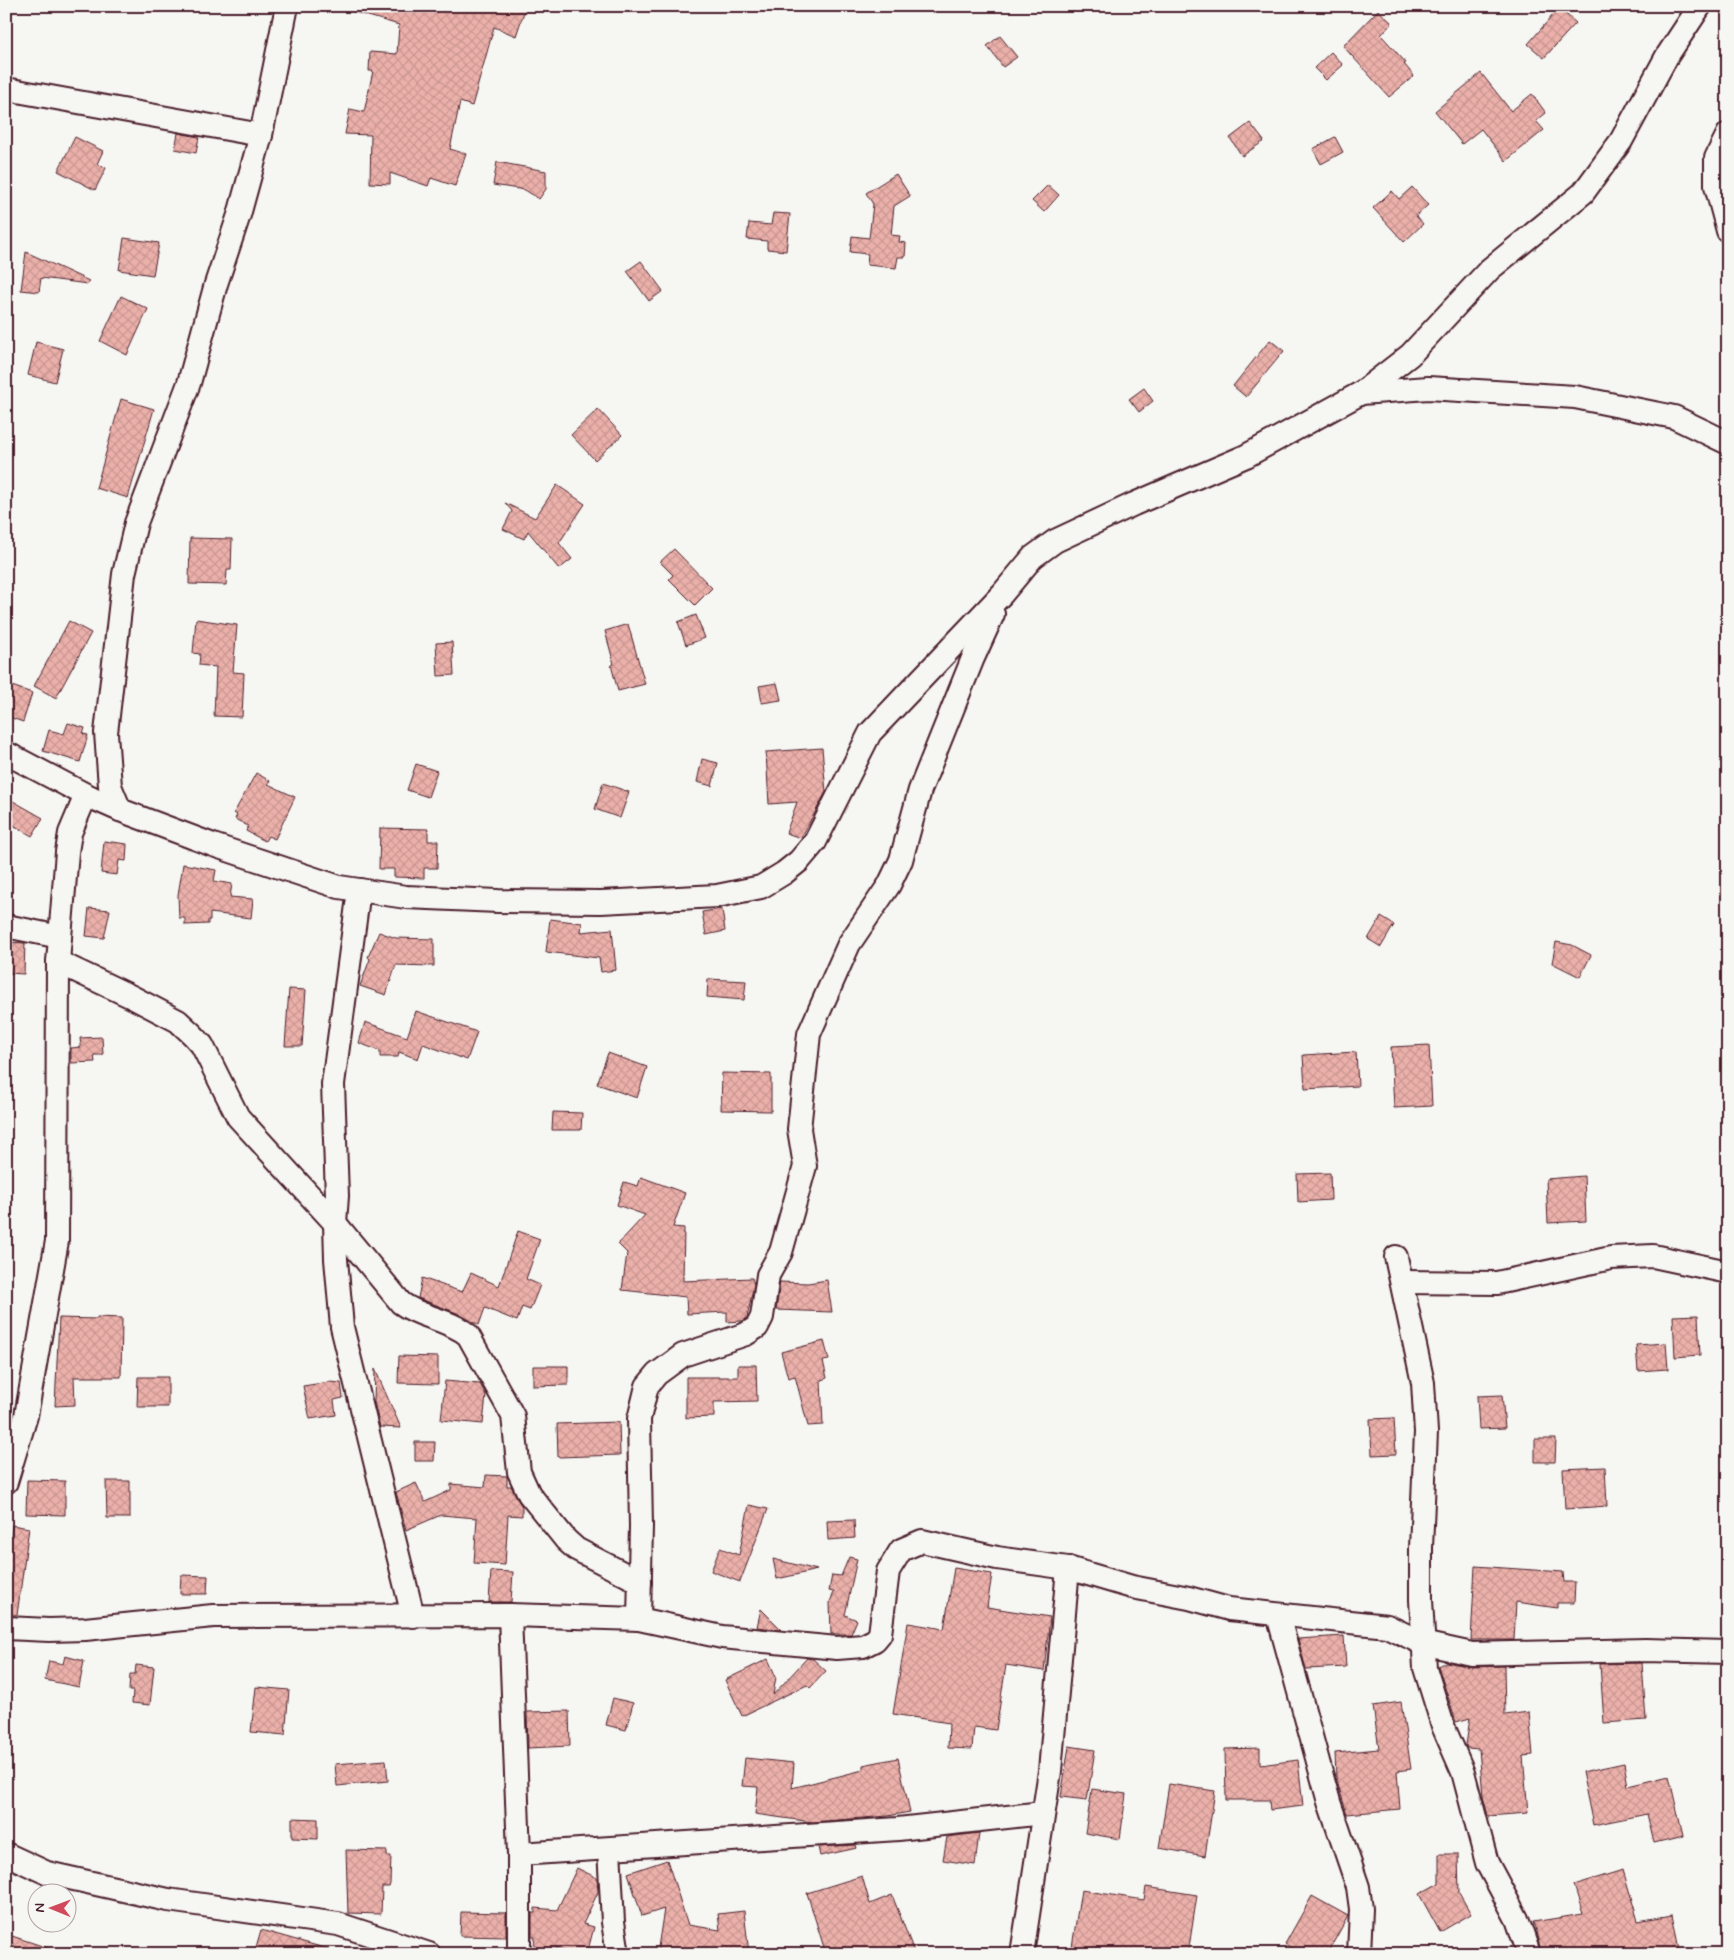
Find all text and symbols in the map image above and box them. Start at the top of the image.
north arrow [28,1882,78,1932]
text: N [31,1903,49,1913]

